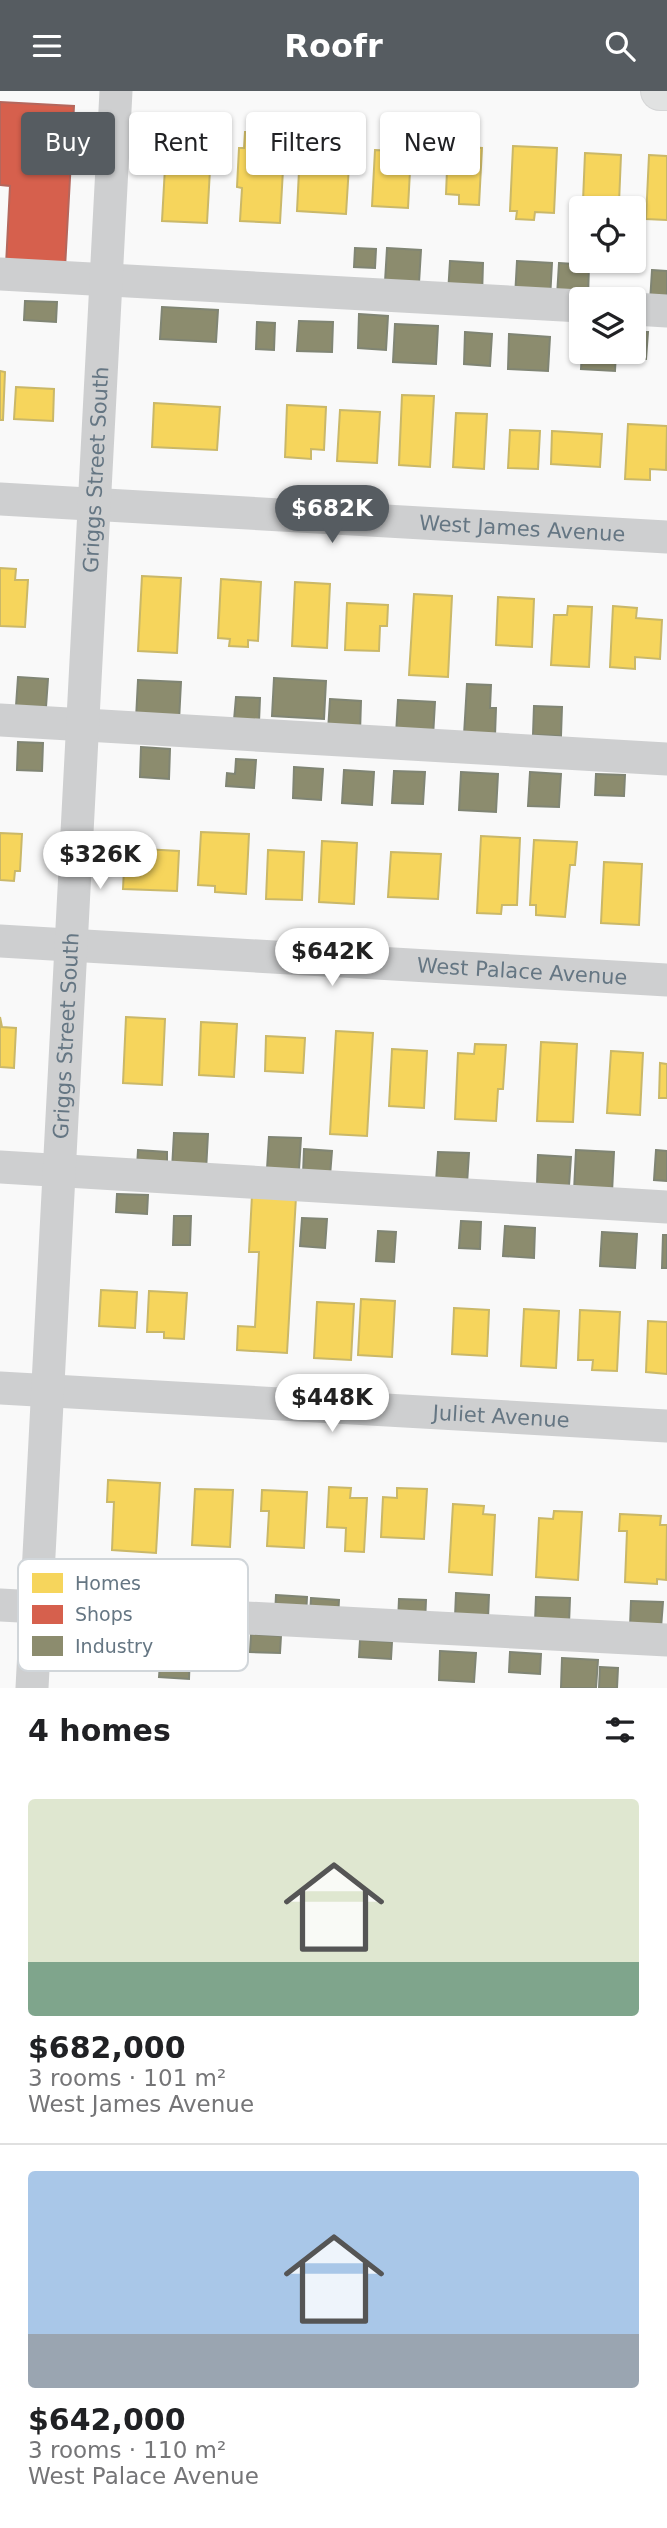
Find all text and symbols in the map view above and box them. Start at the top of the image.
icon: menu [28,27,66,65]
text: Roofr [284,27,383,65]
icon: search [601,27,639,65]
chip: Buy [21,112,115,175]
chip: Rent [129,112,232,175]
chip: Filters [246,112,366,175]
chip: New [380,112,480,175]
map controls [569,196,646,364]
button: locate [569,196,646,273]
button: layers [569,287,646,364]
street label: Griggs Street South [79,366,113,574]
pin: $682K [283,485,381,545]
text: $682K [291,495,373,521]
street label: West James Avenue [418,511,626,547]
pin: $326K [51,831,149,891]
text: $326K [59,841,141,867]
pin: $642K [283,929,381,988]
street label: Griggs Street South [49,932,84,1140]
text: $642K [291,938,373,964]
street label: West Palace Avenue [416,953,628,990]
pin: $448K [283,1375,381,1434]
text: $448K [291,1384,373,1410]
street label: Juliet Avenue [430,1401,570,1432]
legend [18,1559,248,1671]
text: Homes [75,1572,141,1594]
text: Shops [75,1603,133,1625]
text: Industry [75,1635,153,1657]
icon: filters [601,1711,639,1749]
text: 4 homes [28,1713,171,1748]
icon: home [271,1844,397,1970]
text: $682,000 [28,2030,186,2065]
text: 3 rooms · 101 m² [28,2065,226,2091]
text: West James Avenue [28,2091,254,2117]
icon: home [271,2216,397,2342]
text: $642,000 [28,2402,186,2437]
text: 3 rooms · 110 m² [28,2437,226,2463]
text: West Palace Avenue [28,2463,259,2489]

